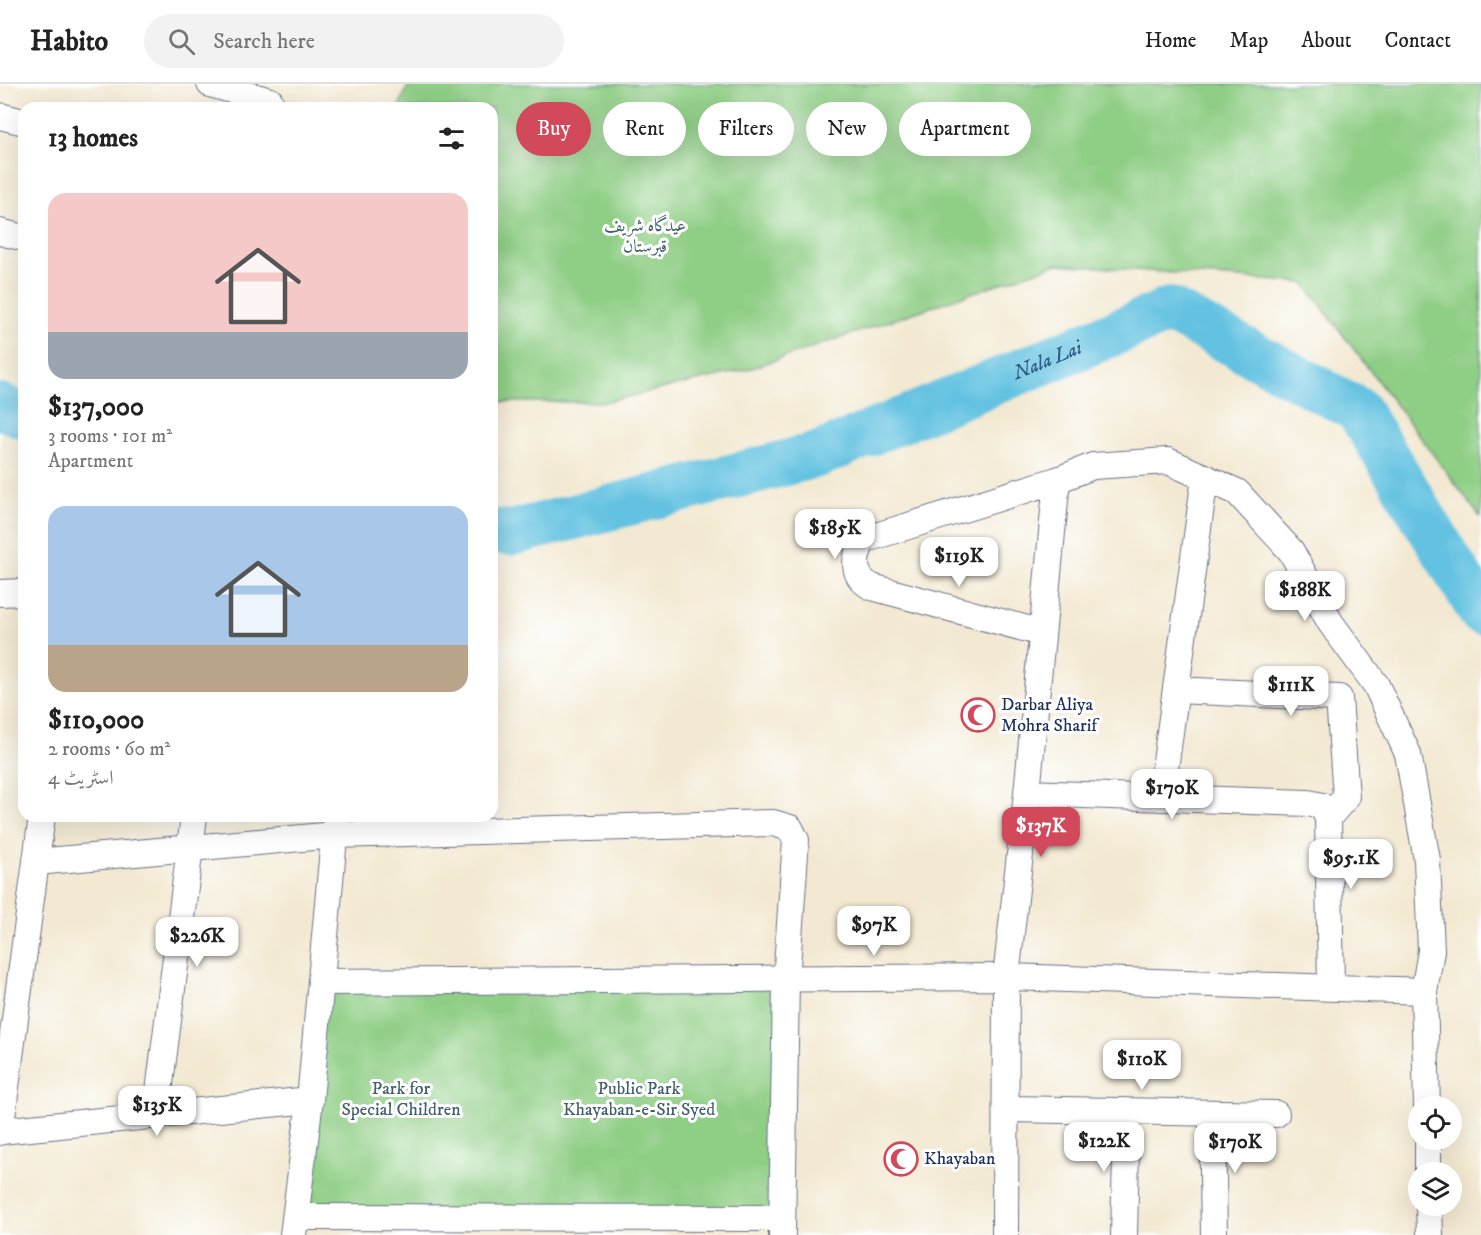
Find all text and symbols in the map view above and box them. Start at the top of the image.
search box [144,14,564,68]
text: Habito [30,24,108,59]
icon: search [165,25,198,58]
text: Search here [213,28,315,55]
text: Home [1145,28,1197,54]
text: Map [1230,28,1268,54]
text: About [1301,28,1352,54]
text: Contact [1385,28,1451,54]
chip: Buy [516,102,591,156]
chip: Rent [603,102,686,156]
chip: Filters [698,102,794,156]
chip: New [806,102,887,156]
chip: Apartment [899,102,1031,156]
text: 13 homes [48,122,138,155]
icon: filters [435,122,468,155]
park label: عیدگاہ شریف قبرستان [604,214,686,258]
icon: home [204,232,312,340]
water label: Nala Lai [1008,334,1087,386]
text: $137,000 [48,391,144,424]
text: 3 rooms · 101 m² [48,424,172,449]
text: Apartment [48,449,133,474]
pin: $185K [793,509,877,560]
text: $185K [809,516,861,541]
pin: $119K [917,537,1001,588]
text: $119K [934,544,984,569]
icon: home [204,545,312,653]
pin: $188K [1263,571,1347,622]
text: $188K [1279,578,1331,603]
pin: $111K [1249,666,1333,717]
text: $111K [1268,673,1315,698]
place label: Darbar Aliya Mohra Sharif [1001,694,1100,737]
mosque icon: Darbar Aliya Mohra Sharif [960,697,996,733]
text: $110,000 [48,704,144,737]
text: 2 rooms · 60 m² [48,737,170,762]
text: اسٹریٹ 4 [48,766,113,791]
pin: $170K [1130,769,1214,820]
text: $170K [1145,776,1199,801]
pin: $137K [999,807,1083,858]
text: $137K [1016,814,1066,839]
pin: $95.1K [1302,839,1400,890]
text: $95.1K [1323,846,1379,871]
pin: $97K [838,906,910,957]
text: $97K [851,913,897,938]
pin: $226K [155,917,239,968]
text: $226K [169,924,225,949]
pin: $110K [1100,1040,1184,1091]
text: $110K [1117,1047,1167,1072]
park label: Park for Special Children [341,1078,461,1121]
park label: Public Park Khayaban-e-Sir Syed [563,1078,715,1121]
pin: $135K [115,1086,199,1137]
text: $135K [132,1093,182,1118]
map controls [1408,1096,1462,1216]
button: locate [1408,1096,1462,1150]
pin: $122K [1062,1122,1146,1173]
pin: $170K [1193,1123,1277,1174]
text: $122K [1078,1129,1130,1154]
text: $170K [1208,1130,1262,1155]
mosque icon: Khayaban [883,1141,919,1177]
place label: Khayaban [924,1148,996,1170]
button: layers [1408,1162,1462,1216]

